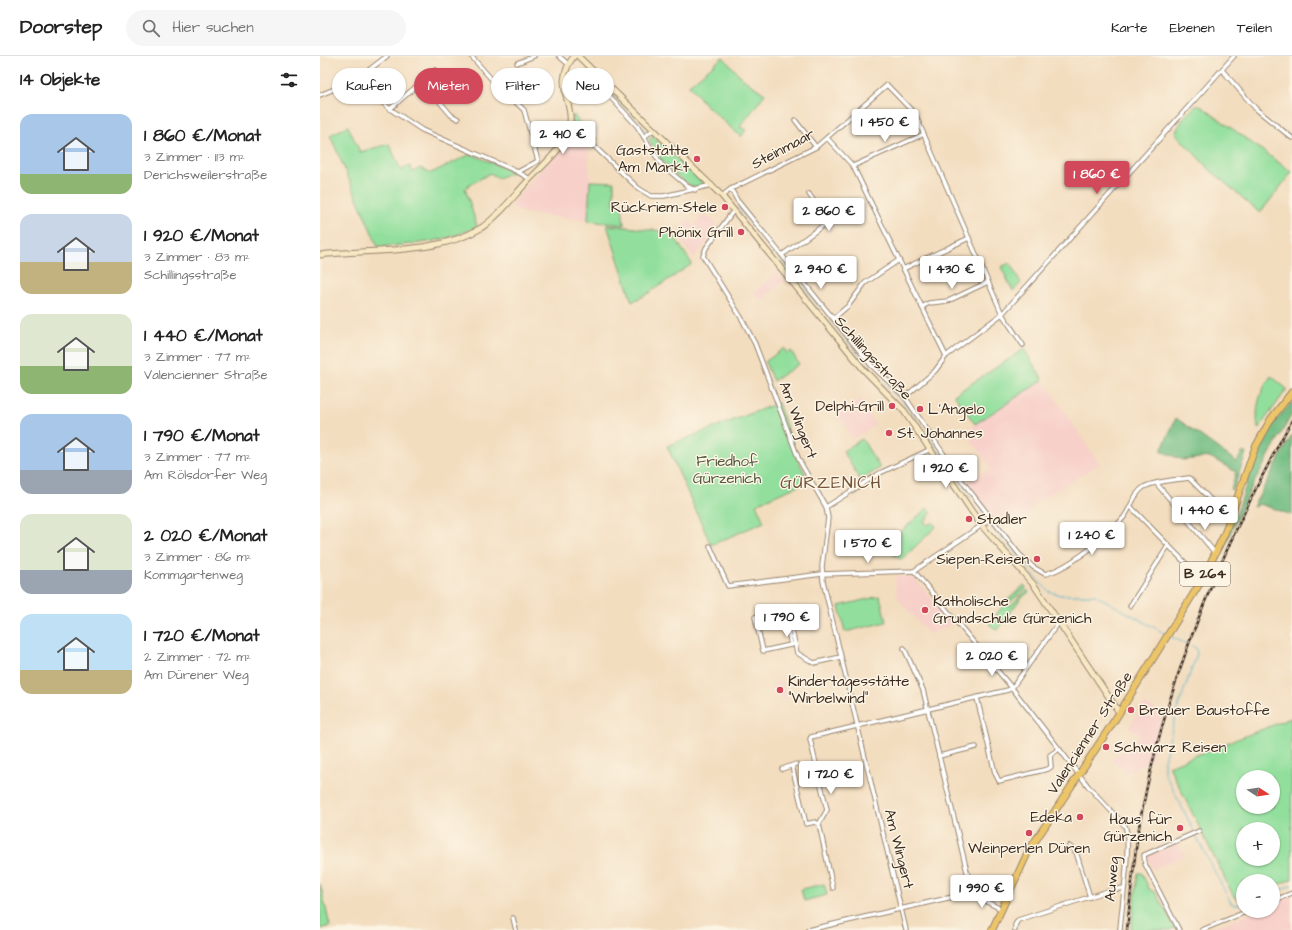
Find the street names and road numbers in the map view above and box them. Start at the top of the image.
street label: Steinmaar [748,124,818,174]
street label: Schillingsstraße [829,311,917,405]
street label: Am Wingert [773,378,822,462]
road number: B 264 [1180,562,1230,586]
street label: Valencienner Straße [1042,667,1138,799]
street label: Am Wingert [878,807,919,891]
street label: Auweg [1100,855,1125,903]

